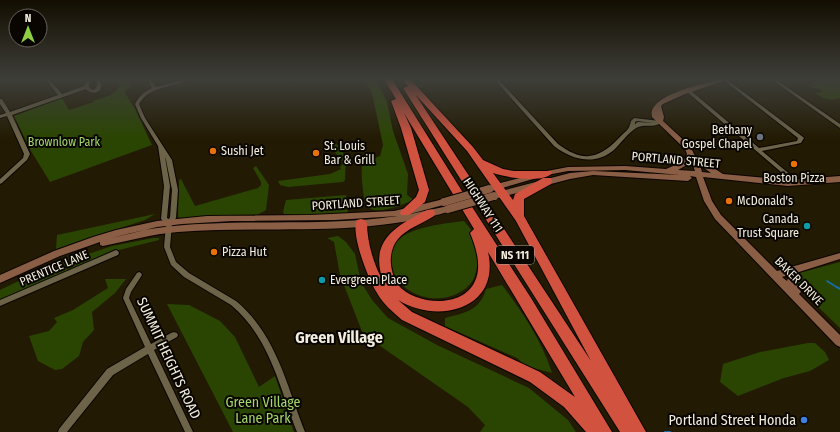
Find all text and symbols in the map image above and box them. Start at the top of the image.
north arrow [8,8,48,48]
text: N [25,12,31,25]
place label: Bethany Gospel Chapel [682,123,753,151]
marker: Bethany Gospel Chapel [755,132,765,142]
park label: Brownlow Park [28,135,101,149]
place label: St. Louis Bar & Grill [324,139,375,167]
place label: Sushi Jet [221,144,264,158]
marker: Sushi Jet [208,146,218,156]
marker: St. Louis Bar & Grill [311,148,321,158]
street label: PORTLAND STREET [631,149,721,171]
marker: Boston Pizza [789,159,799,169]
place label: Boston Pizza [763,171,825,185]
street label: HIGHWAY 111 [460,175,506,235]
street label: PORTLAND STREET [311,193,401,213]
place label: McDonald's [737,194,793,208]
marker: McDonald's [724,196,734,206]
place label: Canada Trust Square [737,212,799,240]
marker: Canada Trust Square [802,221,812,231]
place label: Pizza Hut [222,245,267,259]
road number: NS 111 [496,246,534,264]
street label: PRENTICE LANE [17,247,91,289]
marker: Pizza Hut [209,247,219,257]
street label: BAKER DRIVE [772,254,826,308]
place label: Evergreen Place [330,273,407,287]
marker: Evergreen Place [317,275,327,285]
street label: SUMMIT HEIGHTS ROAD [133,295,204,422]
district label: Green Village [295,328,383,347]
park label: Green Village Lane Park [226,394,301,427]
place label: Portland Street Honda [668,412,796,429]
marker: Portland Street Honda [799,415,809,425]

